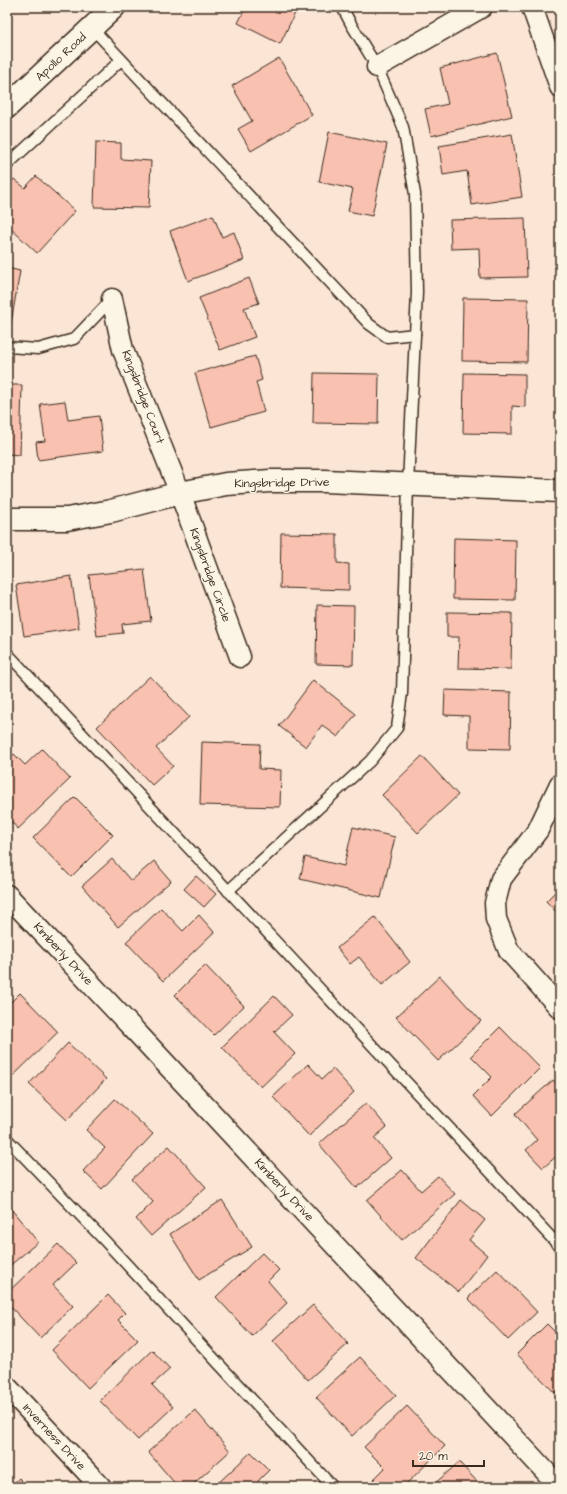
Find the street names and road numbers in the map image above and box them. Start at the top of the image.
street label: Apollo Road [32,29,90,85]
street label: Kingsbridge Court [116,348,169,447]
street label: Kingsbridge Drive [234,474,330,493]
street label: Kingsbridge Circle [184,526,235,625]
street label: Kimberly Drive [29,919,97,990]
street label: Kimberly Drive [250,1155,318,1226]
street label: Inverness Drive [19,1400,90,1474]

